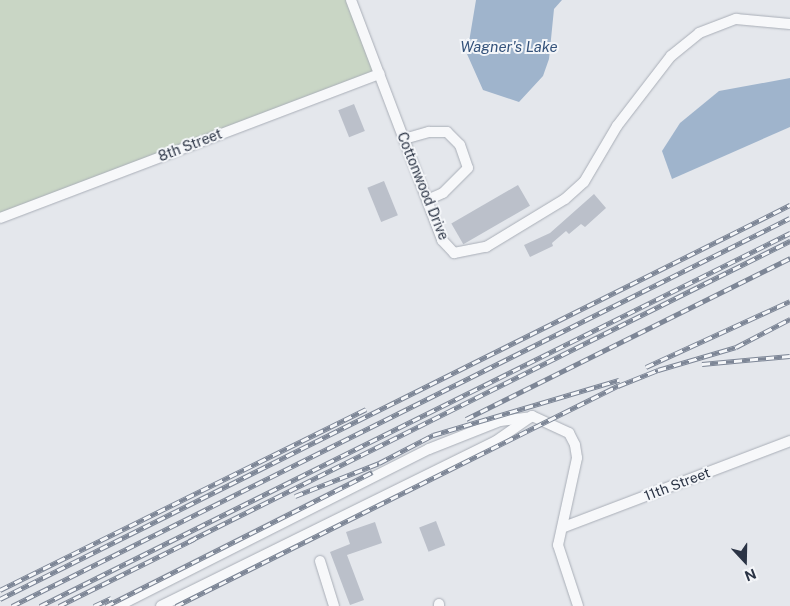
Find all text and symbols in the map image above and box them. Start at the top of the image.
water label: Wagner's Lake [460,38,558,56]
street label: 8th Street [156,125,224,165]
street label: Cottonwood Drive [394,130,452,242]
street label: 11th Street [642,464,712,504]
north arrow [720,536,770,586]
text: N [742,566,758,584]

